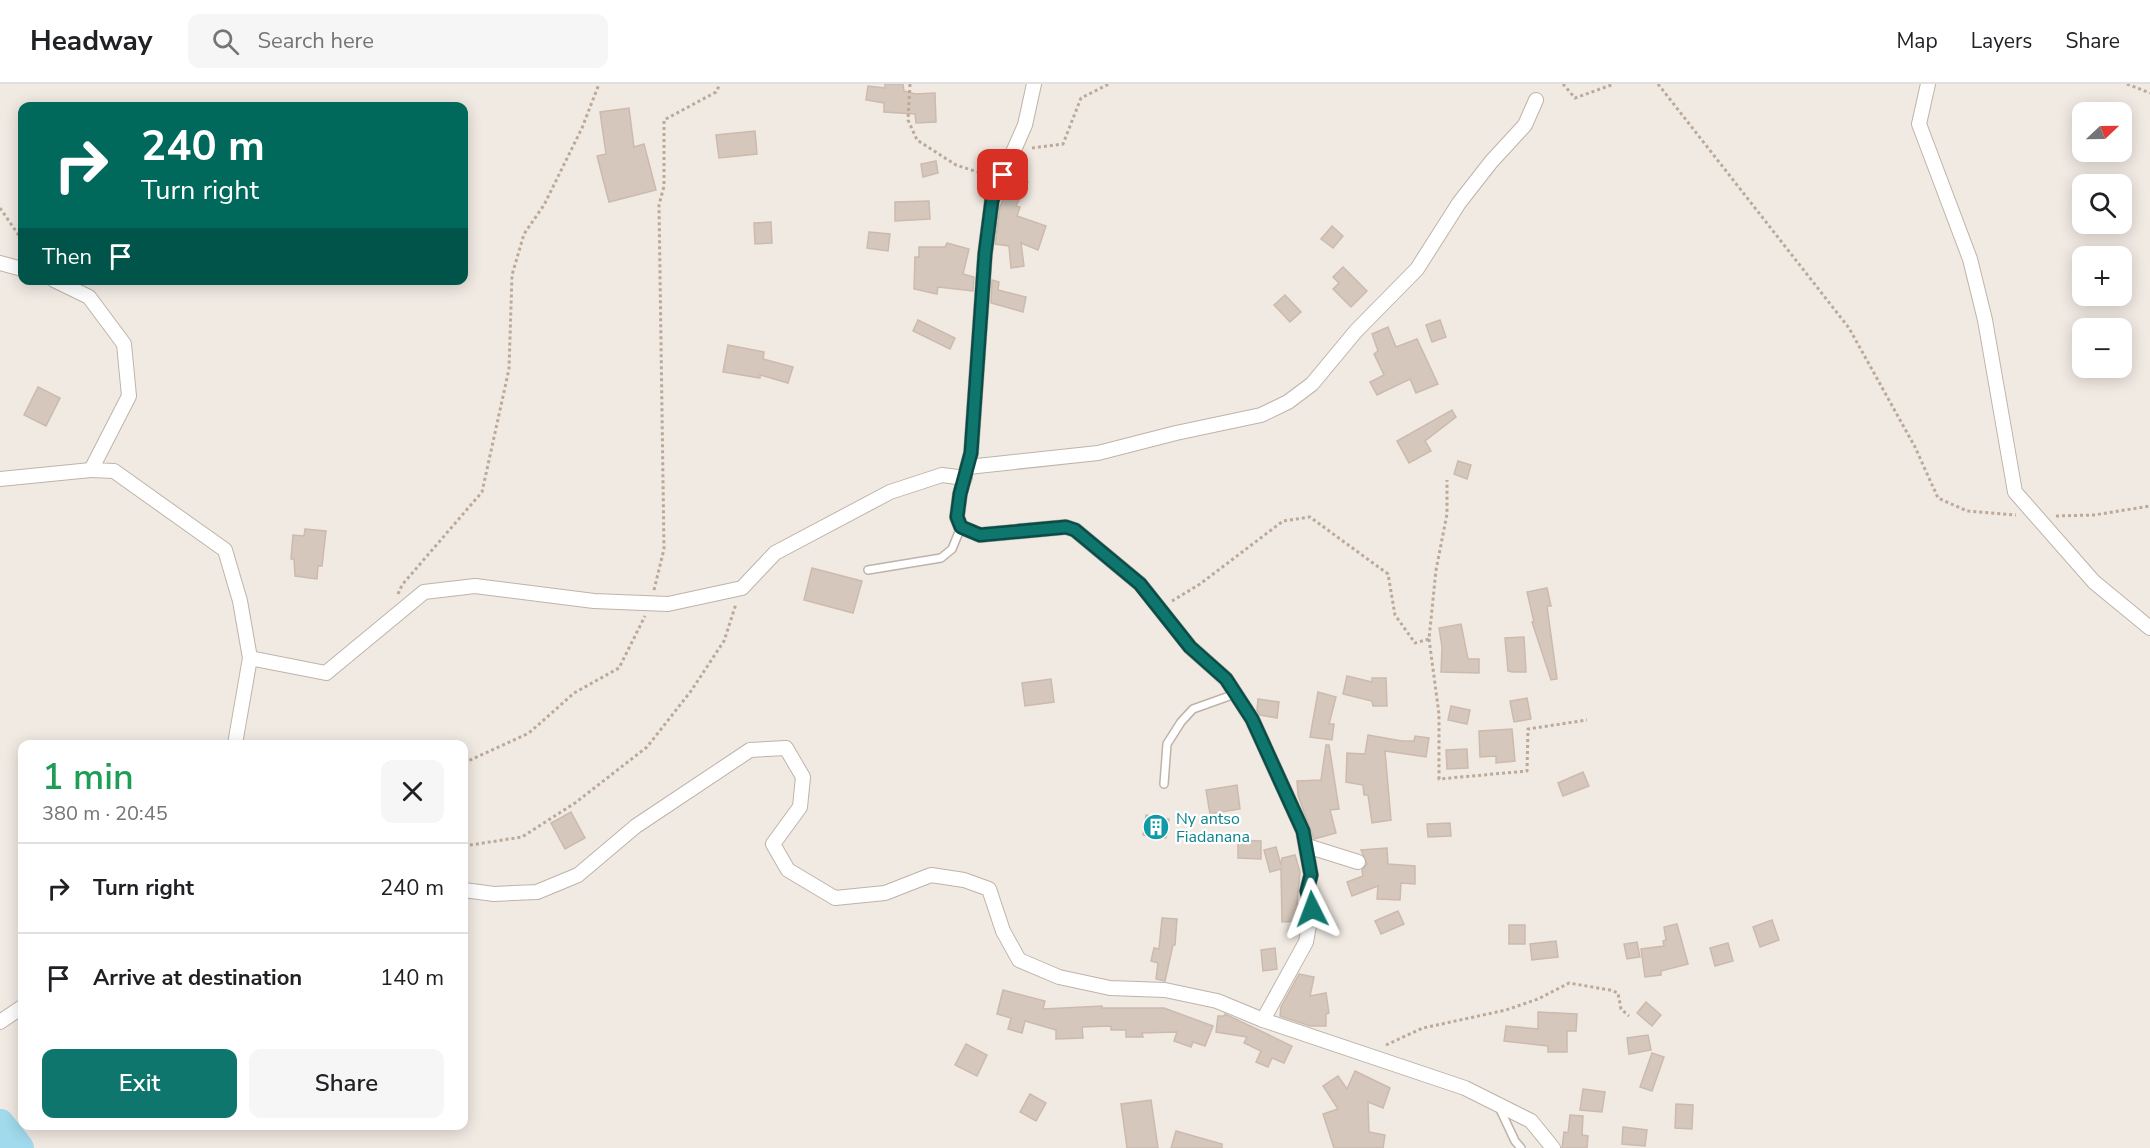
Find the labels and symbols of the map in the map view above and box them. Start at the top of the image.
north arrow [2072,102,2132,162]
pin [977,149,1028,200]
place label: Ny antso Fiadanana [1176,808,1250,848]
building icon: Ny antso Fiadanana [1141,812,1171,842]
position arrow [1280,877,1344,941]

